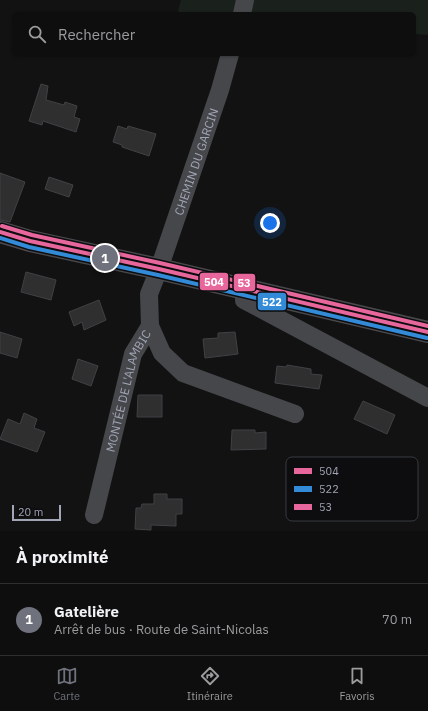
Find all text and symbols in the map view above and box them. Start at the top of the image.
search box [12,12,416,56]
icon: search [26,23,48,45]
text: Rechercher [58,25,135,44]
street label: CHEMIN DU GARCIN [170,106,221,217]
your location [260,213,280,233]
pin: 1 [92,243,118,273]
line badge: 504 [199,272,229,291]
line badge: 53 [233,273,256,292]
text: 504 [204,275,224,289]
text: 53 [237,276,251,290]
line badge: 522 [257,292,287,311]
text: 522 [262,295,282,309]
street label: MONTÉE DE L'ALAMBIC [102,327,154,453]
legend [286,457,418,521]
text: 504 [319,464,339,478]
text: 522 [319,482,339,496]
text: 53 [319,500,332,514]
scale bar [12,503,61,522]
text: 20 m [18,505,43,519]
text: À proximité [16,546,109,568]
text: Gatelière [54,602,119,621]
text: 1 [25,611,33,628]
text: 70 m [382,611,412,628]
text: Arrêt de bus · Route de Saint-Nicolas [54,621,269,638]
tab: Carte [53,665,80,703]
tab: Itinéraire [187,665,233,703]
tab: Favoris [339,665,375,703]

